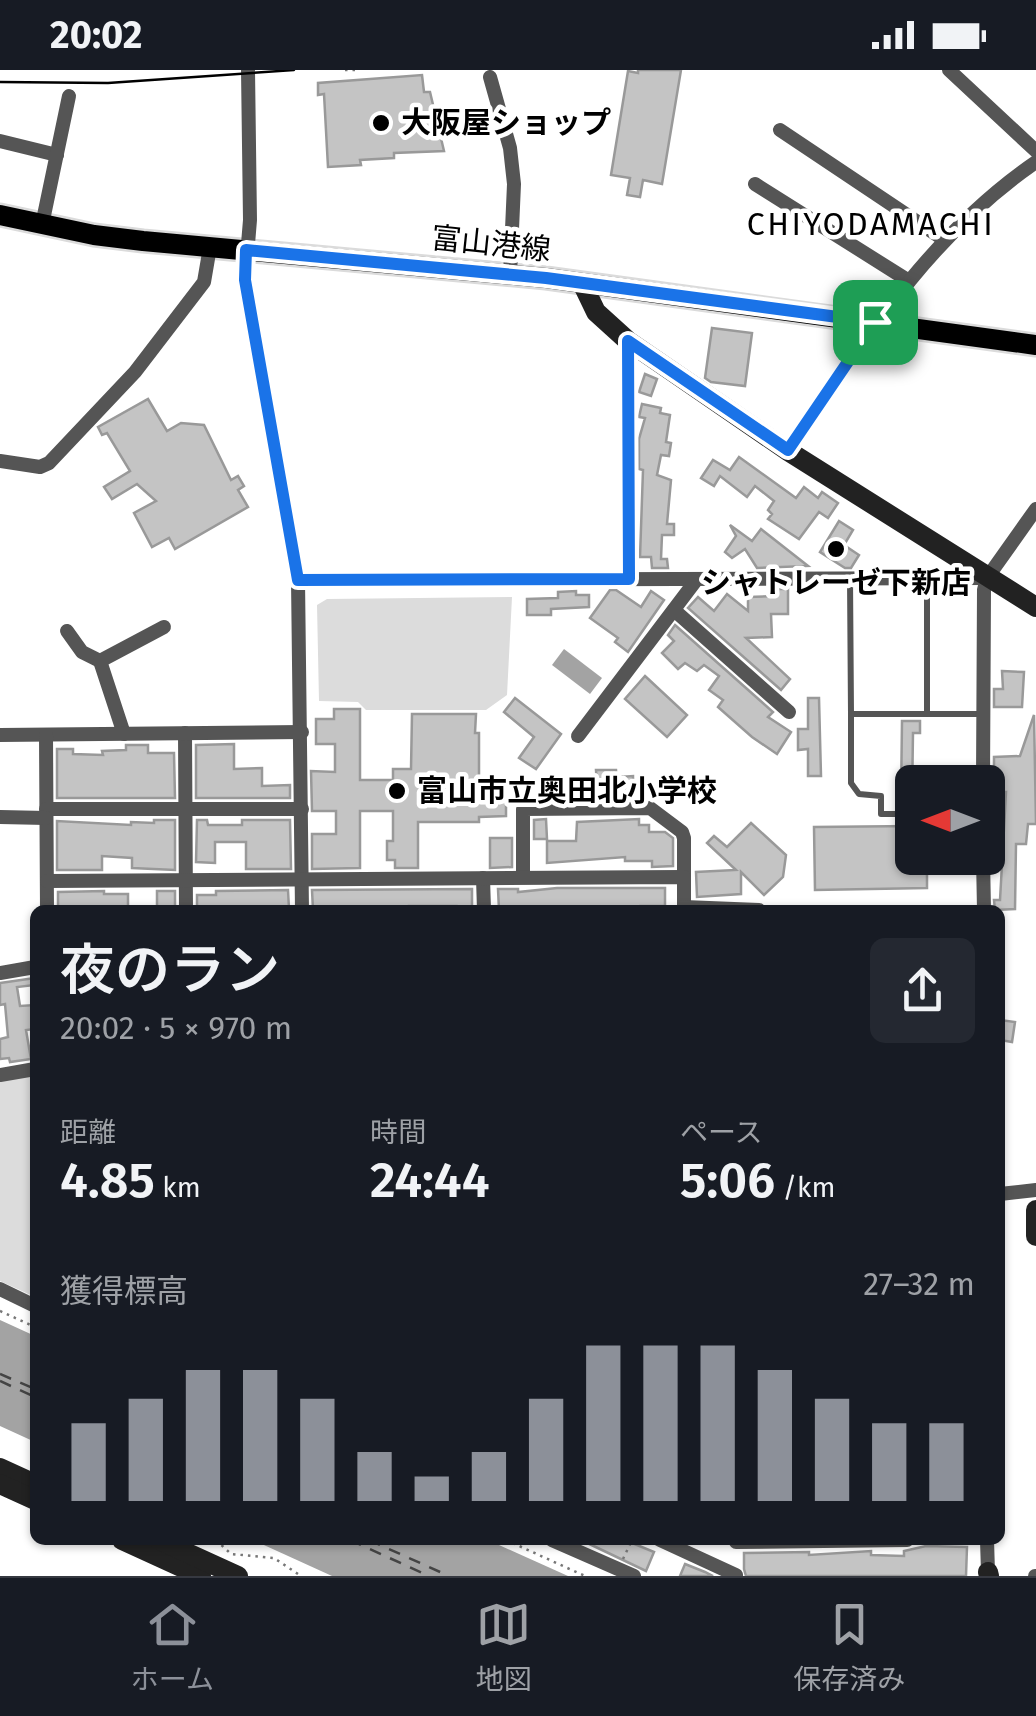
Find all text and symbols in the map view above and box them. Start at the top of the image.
text: 20:02 [50,12,142,58]
place label: 大阪屋ショップ [401,105,611,141]
marker: 大阪屋ショップ [370,112,392,134]
district label: CHIYODAMACHI [747,205,995,243]
street label: 富山港線 [429,220,553,268]
pin [833,280,918,365]
icon: arrive [848,295,903,350]
marker: シャトレーゼ下新店 [825,538,847,560]
place label: シャトレーゼ下新店 [701,565,971,601]
north arrow [895,765,1005,875]
map controls [895,765,1005,875]
place label: 富山市立奥田北小学校 [417,773,717,809]
marker: 富山市立奥田北小学校 [386,780,408,802]
text: 夜のラン [60,938,280,1004]
button: share [870,938,975,1043]
text: 20:02 · 5 × 970 m [60,1009,292,1047]
text: 距離 [60,1116,116,1149]
text: 時間 [370,1116,426,1149]
text: ペース [680,1116,763,1149]
text: 4.85 [60,1150,155,1210]
text: 24:44 [370,1150,490,1210]
text: 5:06 [680,1150,775,1210]
text: km [155,1171,201,1204]
text: /km [775,1171,835,1204]
text: 27–32 m [863,1265,975,1303]
text: 獲得標高 [60,1272,188,1310]
tab: ホーム [131,1597,214,1697]
tab: 地図 [476,1597,532,1697]
tab: 保存済み [793,1597,905,1697]

